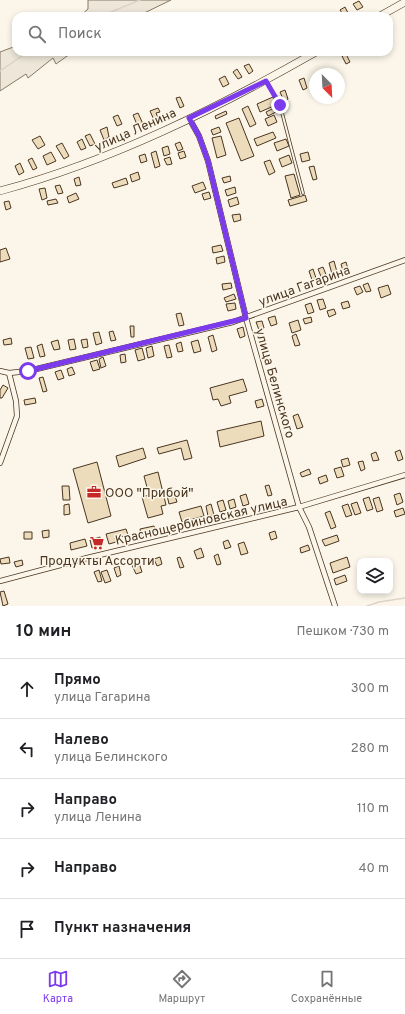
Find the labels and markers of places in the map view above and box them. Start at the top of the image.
office icon: ООО "Прибой" [86,484,102,500]
place label: ООО "Прибой" [105,486,194,502]
supermarket icon: Продукты Ассорти [89,535,105,551]
place label: Продукты Ассорти [39,554,155,570]

